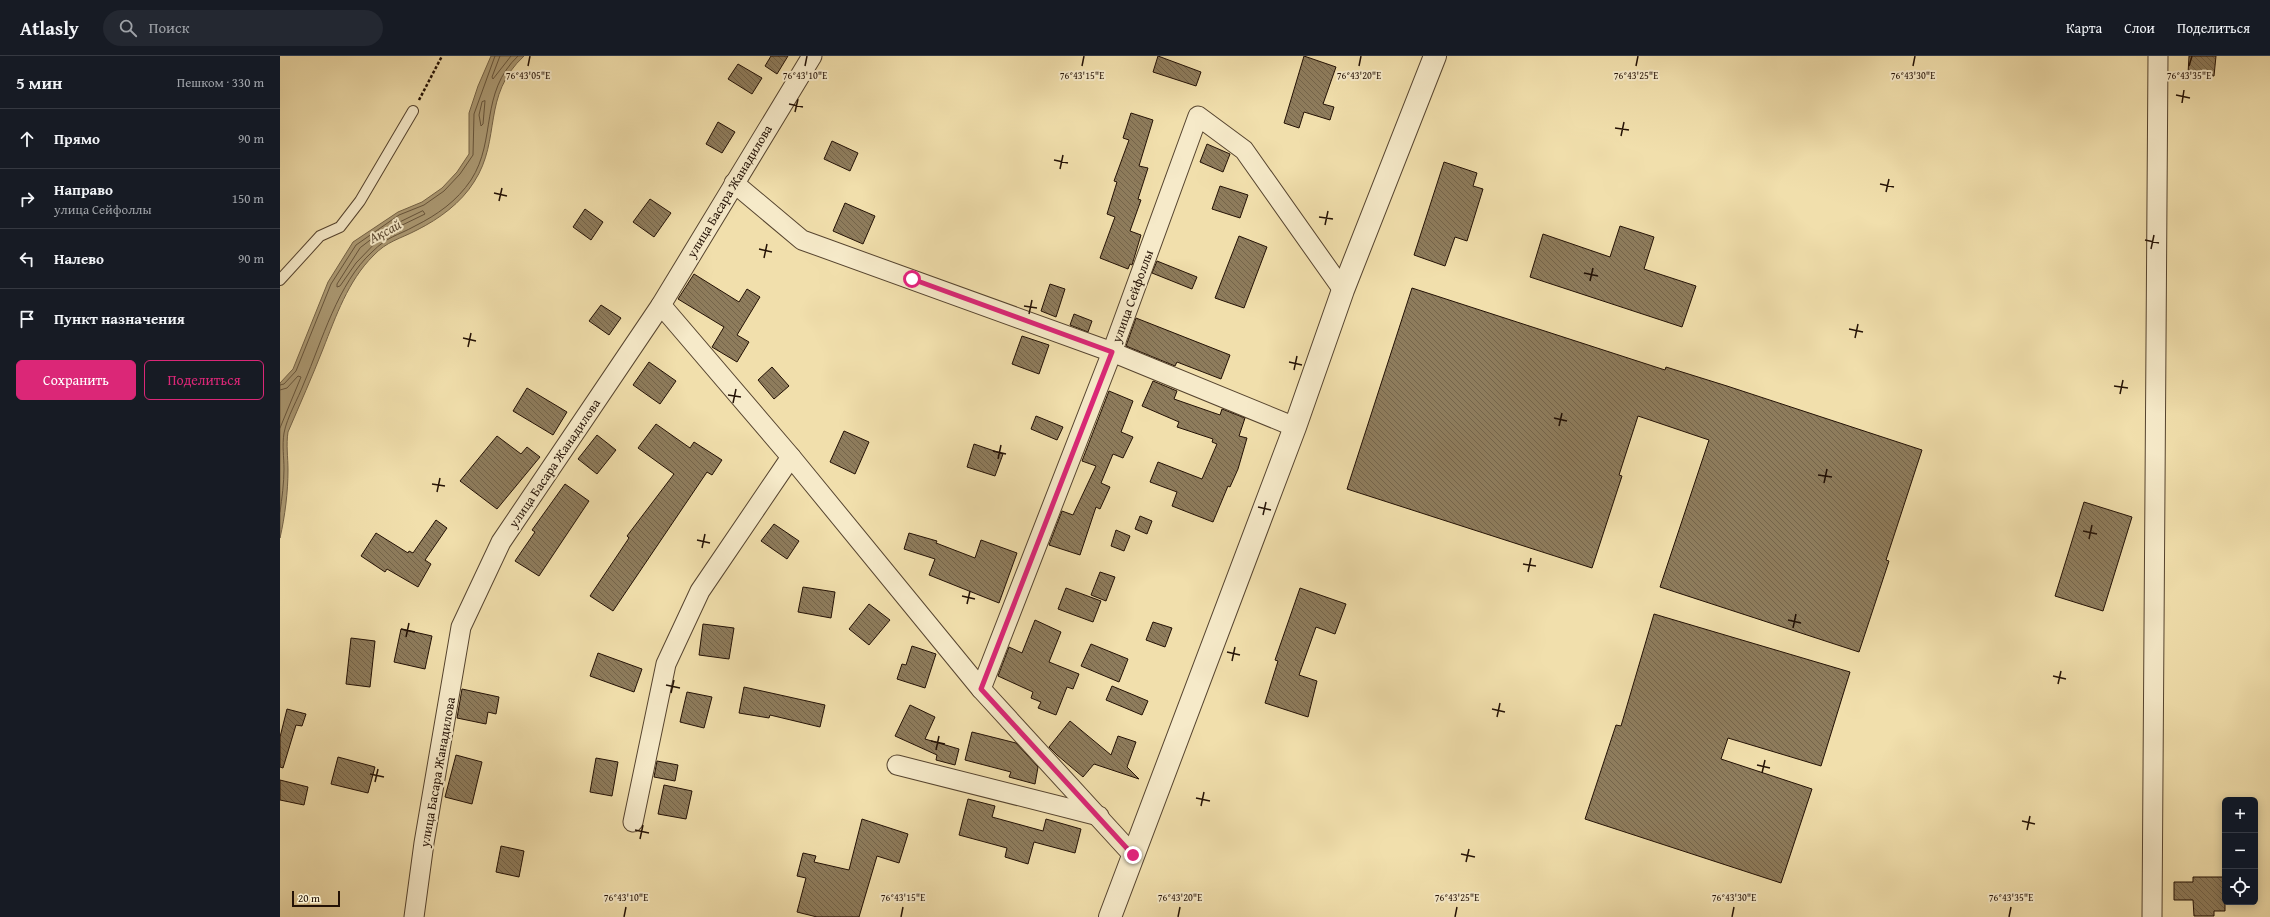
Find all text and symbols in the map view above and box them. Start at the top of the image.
search box [103,10,383,46]
text: Atlasly [20,14,79,42]
icon: search [117,17,139,39]
text: Поиск [149,17,190,38]
text: Карта [2066,18,2102,38]
text: Слои [2124,18,2155,38]
text: Поделиться [2177,18,2250,38]
text: 76°43'05"E [506,68,550,83]
text: 76°43'10"E [783,68,827,83]
text: 76°43'15"E [1060,68,1104,83]
text: 76°43'20"E [1337,68,1381,83]
text: 76°43'25"E [1614,68,1658,83]
text: 76°43'30"E [1891,68,1935,83]
text: 76°43'35"E [2167,68,2211,83]
text: 5 мин [16,70,62,95]
text: Пешком · 330 m [177,73,264,92]
street label: улица Басара Жанадилова [682,120,777,262]
icon: ahead [16,128,38,150]
text: Прямо [54,128,100,149]
text: 90 m [238,129,264,148]
text: Направо [54,179,113,200]
icon: right [16,188,38,210]
text: 150 m [232,189,264,208]
text: улица Сейфоллы [54,200,152,219]
water label: Ақсай [364,214,405,248]
street label: улица Сейфоллы [1107,247,1158,346]
icon: left [16,248,38,270]
text: Налево [54,248,104,269]
text: 90 m [238,249,264,268]
route start [903,270,921,288]
icon: arrive [16,308,38,330]
text: Пункт назначения [54,308,185,329]
button: Сохранить [16,360,136,400]
button: Поделиться [144,360,264,400]
street label: улица Басара Жанадилова [503,394,605,532]
street label: улица Басара Жанадилова [415,695,460,850]
map controls [2222,797,2258,905]
button: + [2222,797,2258,833]
button: − [2222,833,2258,869]
route end [1124,846,1142,864]
button: locate [2222,869,2258,905]
scale bar [292,889,340,908]
text: 20 m [298,890,320,906]
text: 76°43'10"E [604,890,648,905]
text: 76°43'15"E [881,890,925,905]
text: 76°43'20"E [1158,890,1202,905]
text: 76°43'25"E [1435,890,1479,905]
text: 76°43'30"E [1712,890,1756,905]
text: 76°43'35"E [1989,890,2033,905]

